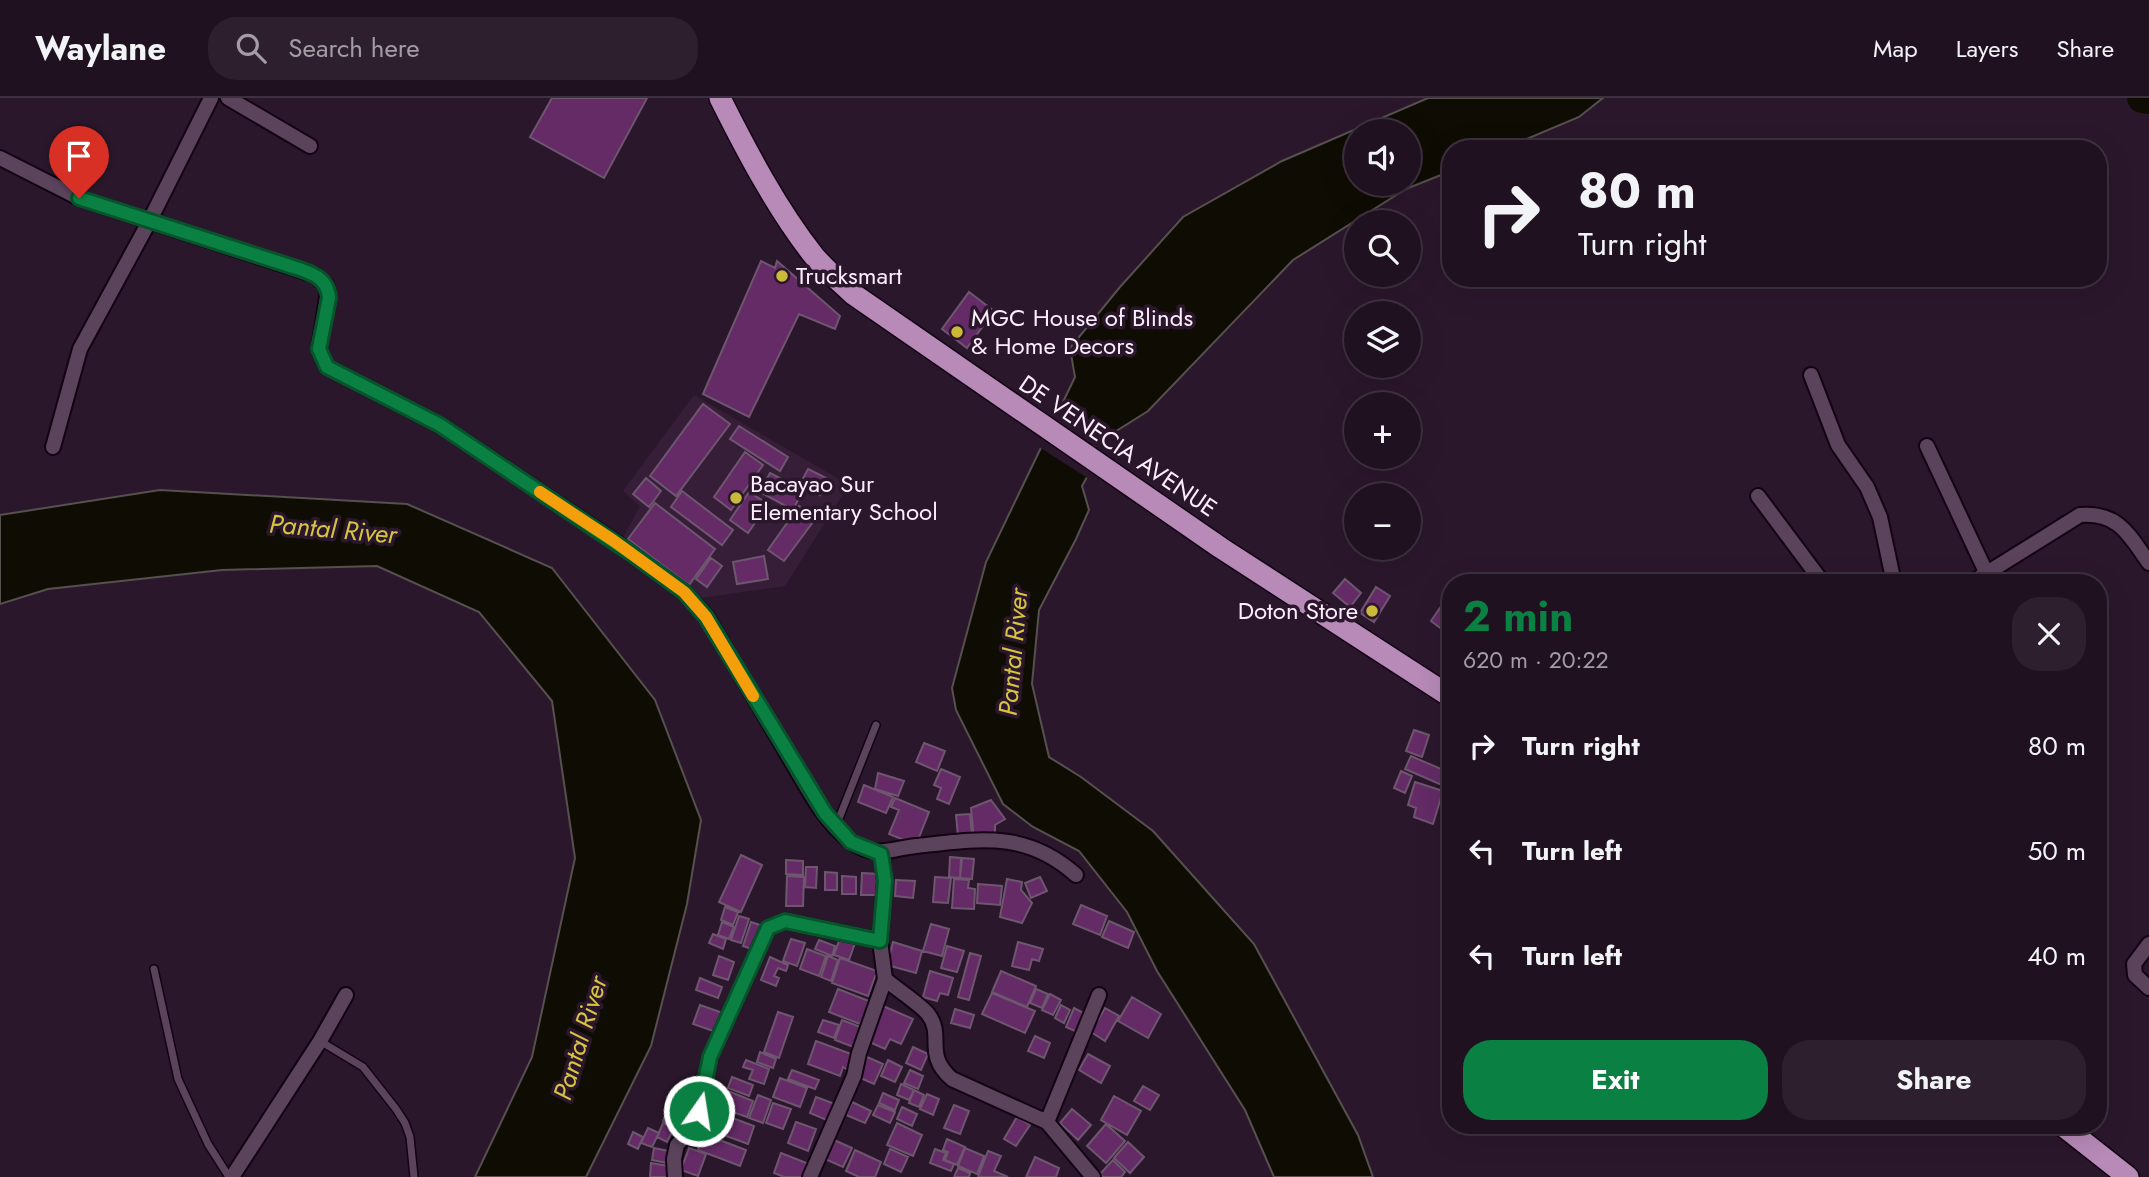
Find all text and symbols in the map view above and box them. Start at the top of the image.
search box [208,17,698,80]
text: Waylane [35,25,166,72]
icon: search [232,29,270,67]
text: Search here [288,29,420,67]
text: Map [1873,31,1918,66]
text: Layers [1956,31,2018,66]
text: Share [2056,31,2114,66]
map controls [1344,119,1421,560]
button: sound [1344,119,1421,196]
pin [49,126,109,198]
icon: arrive [60,137,98,175]
text: 80 m [1578,156,1696,226]
icon: right [1463,168,1554,259]
button: search [1344,210,1421,287]
text: Turn right [1578,221,1707,267]
place label: Trucksmart [796,258,902,293]
marker: Trucksmart [774,268,790,284]
place label: MGC House of Blinds & Home Decors [971,300,1193,363]
button: layers [1344,301,1421,378]
marker: MGC House of Blinds & Home Decors [949,324,965,340]
street label: DE VENECIA AVENUE [1012,366,1224,525]
button: + [1344,392,1421,469]
place label: Bacayao Sur Elementary School [750,466,938,529]
button: − [1344,483,1421,560]
marker: Bacayao Sur Elementary School [728,490,744,506]
water label: Pantal River [268,505,400,554]
water label: Pantal River [989,585,1038,717]
text: 2 min [1463,586,1573,647]
place label: Doton Store [1238,593,1358,628]
button: close [2012,597,2086,671]
marker: Doton Store [1364,603,1380,619]
text: 620 m · 20:22 [1463,643,1609,677]
icon: right [1463,727,1501,765]
text: Turn right [1522,727,1640,765]
text: 80 m [2028,727,2086,765]
icon: left [1463,832,1501,870]
text: Turn left [1522,832,1622,870]
text: 50 m [2028,832,2086,870]
icon: left [1463,937,1501,975]
text: Turn left [1522,937,1622,975]
text: 40 m [2027,937,2086,975]
water label: Pantal River [543,970,617,1105]
button: Exit [1463,1040,1768,1120]
button: Share [1782,1040,2086,1120]
position arrow [662,1074,736,1148]

